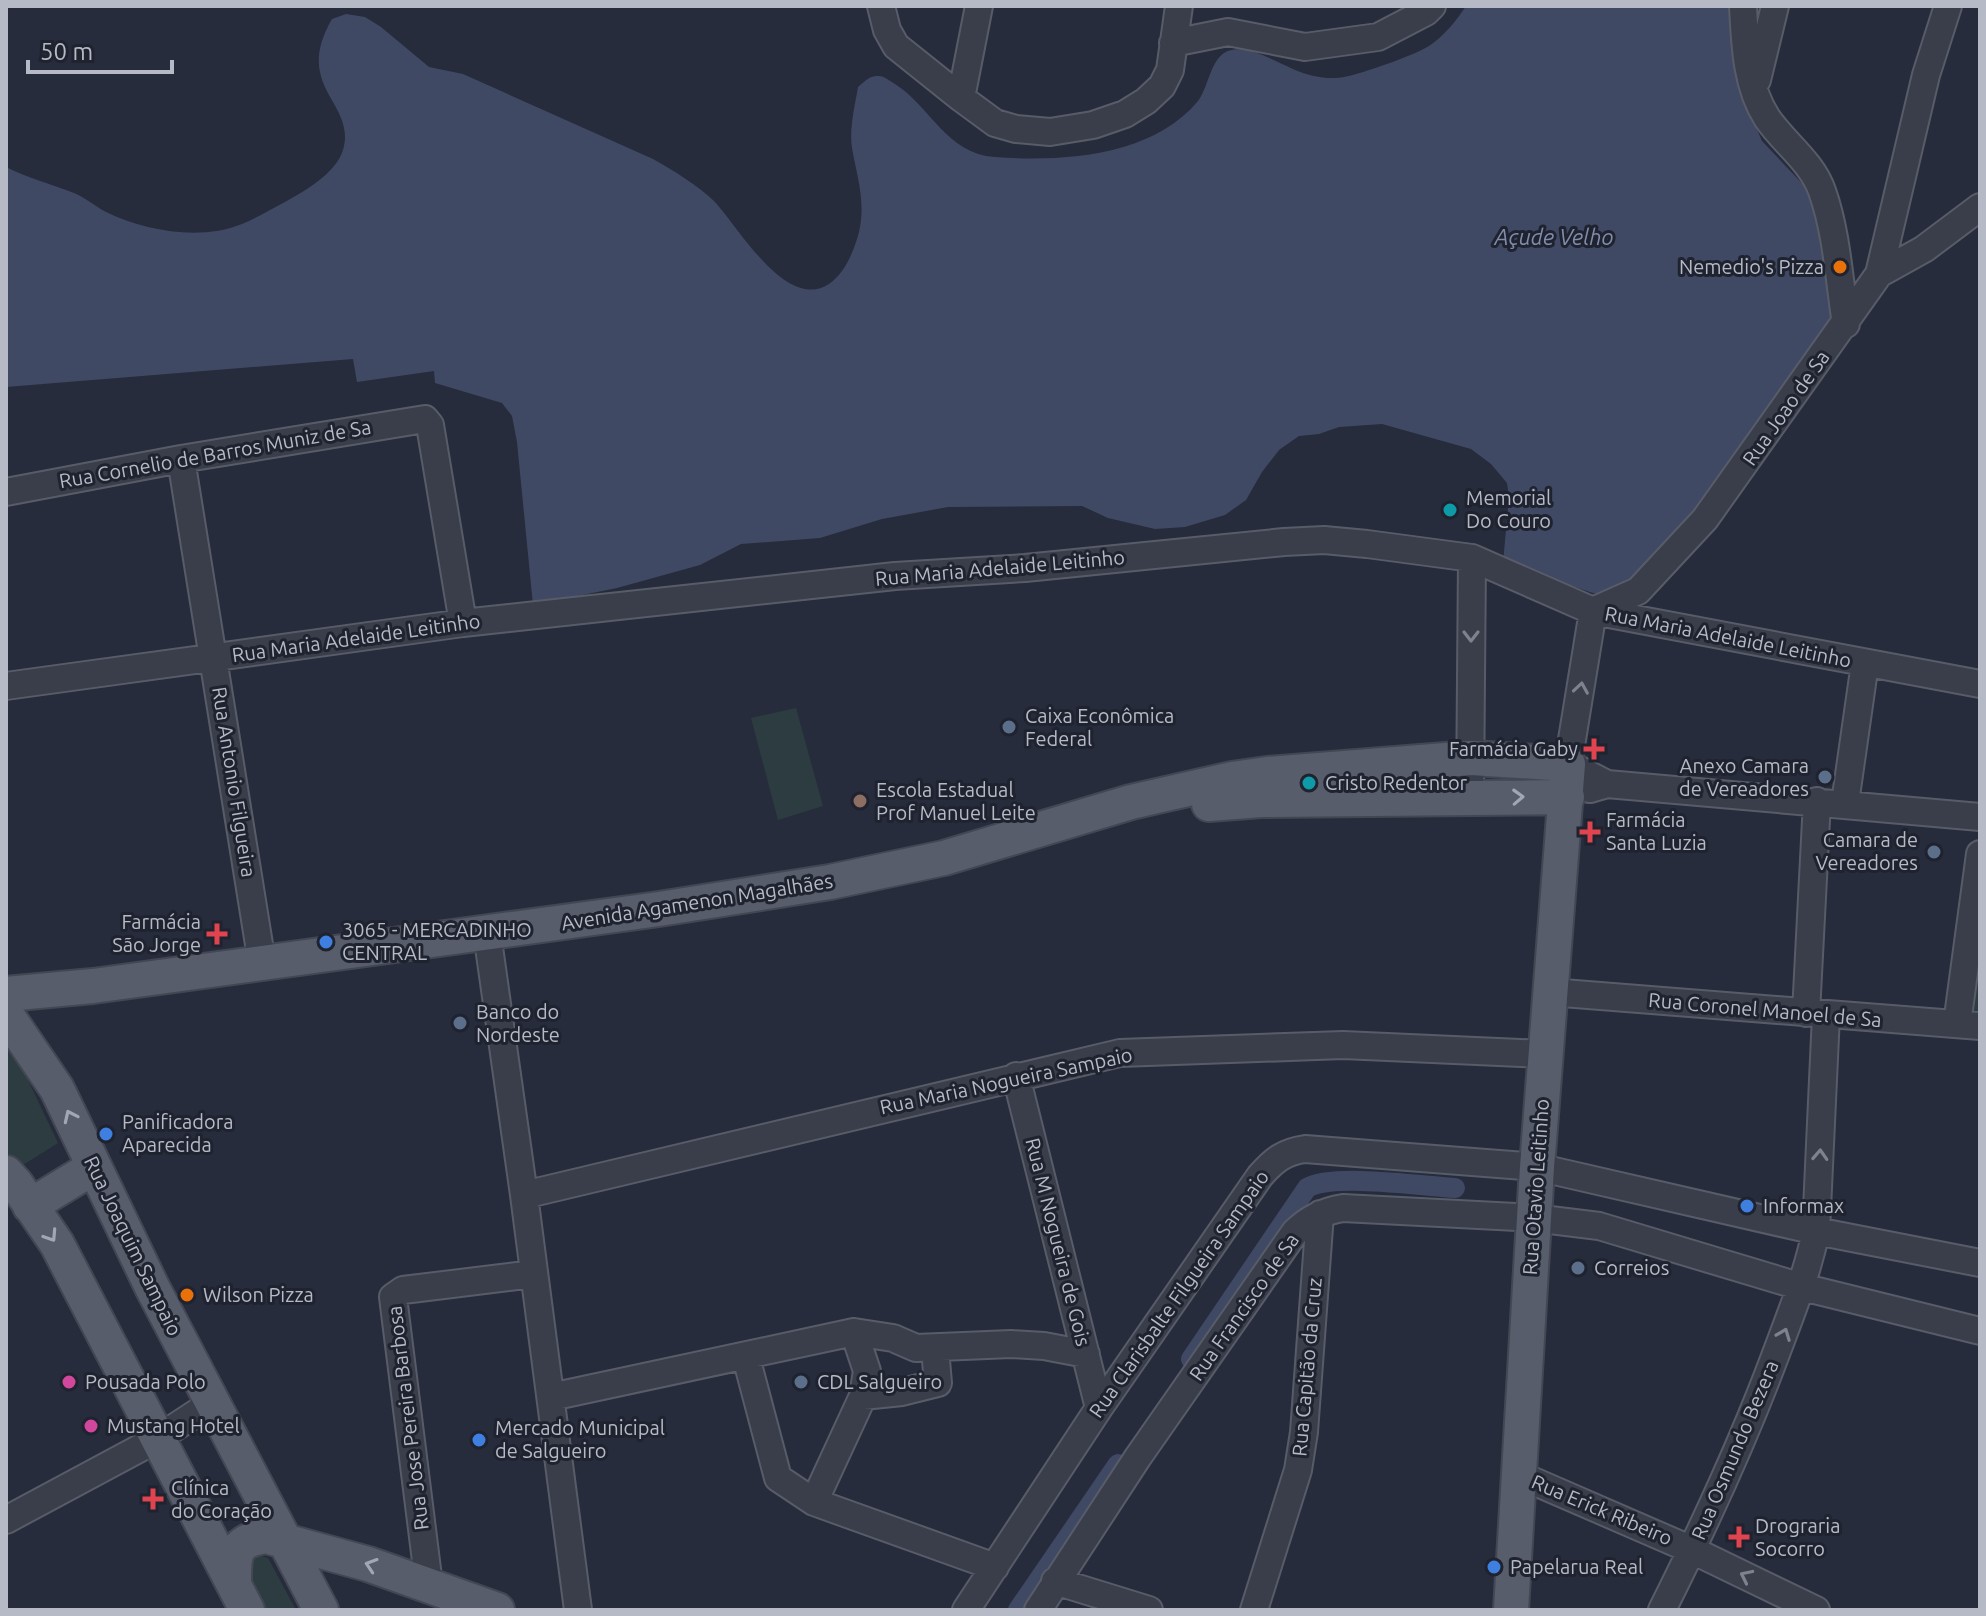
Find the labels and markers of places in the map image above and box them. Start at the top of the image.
place label: Nemedio's Pizza [1679,255,1824,278]
marker: Nemedio's Pizza [1831,258,1849,276]
place label: Memorial Do Couro [1466,486,1551,532]
marker: Memorial Do Couro [1441,501,1459,519]
place label: Caixa Econômica Federal [1025,704,1174,750]
marker: Caixa Econômica Federal [1000,718,1018,736]
place label: Farmácia Gaby [1449,737,1578,760]
marker: Farmácia Gaby [1585,740,1603,758]
place label: Anexo Camara de Vereadores [1679,754,1809,800]
marker: Anexo Camara de Vereadores [1816,768,1834,786]
place label: Cristo Redentor [1325,771,1468,794]
marker: Cristo Redentor [1300,774,1318,792]
place label: Escola Estadual Prof Manuel Leite [876,778,1036,824]
marker: Escola Estadual Prof Manuel Leite [851,792,869,810]
place label: Farmácia Santa Luzia [1606,808,1707,854]
marker: Farmácia Santa Luzia [1581,823,1599,841]
place label: Camara de Vereadores [1815,828,1918,874]
marker: Camara de Vereadores [1925,843,1943,861]
place label: Farmácia São Jorge [112,910,201,956]
place label: 3065 - MERCADINHO CENTRAL [342,918,532,964]
marker: Farmácia São Jorge [208,925,226,943]
marker: 3065 - MERCADINHO CENTRAL [317,933,335,951]
place label: Banco do Nordeste [476,1000,560,1046]
marker: Banco do Nordeste [451,1014,469,1032]
place label: Panificadora Aparecida [122,1110,234,1156]
marker: Panificadora Aparecida [97,1125,115,1143]
place label: Informax [1763,1194,1844,1217]
marker: Informax [1738,1197,1756,1215]
place label: Correios [1594,1256,1669,1279]
marker: Correios [1569,1259,1587,1277]
place label: Wilson Pizza [203,1283,314,1306]
marker: Wilson Pizza [178,1286,196,1304]
place label: Pousada Polo [85,1370,206,1393]
place label: CDL Salgueiro [817,1370,942,1393]
marker: Pousada Polo [60,1373,78,1391]
marker: CDL Salgueiro [792,1373,810,1391]
place label: Mustang Hotel [107,1414,240,1437]
place label: Mercado Municipal de Salgueiro [495,1416,665,1462]
marker: Mustang Hotel [82,1417,100,1435]
marker: Mercado Municipal de Salgueiro [470,1431,488,1449]
place label: Clínica do Coração [171,1476,272,1522]
marker: Clínica do Coração [142,1488,164,1510]
place label: Drograria Socorro [1755,1514,1840,1560]
marker: Drograria Socorro [1730,1528,1748,1546]
place label: Papelarua Real [1510,1555,1643,1578]
marker: Papelarua Real [1485,1558,1503,1576]

